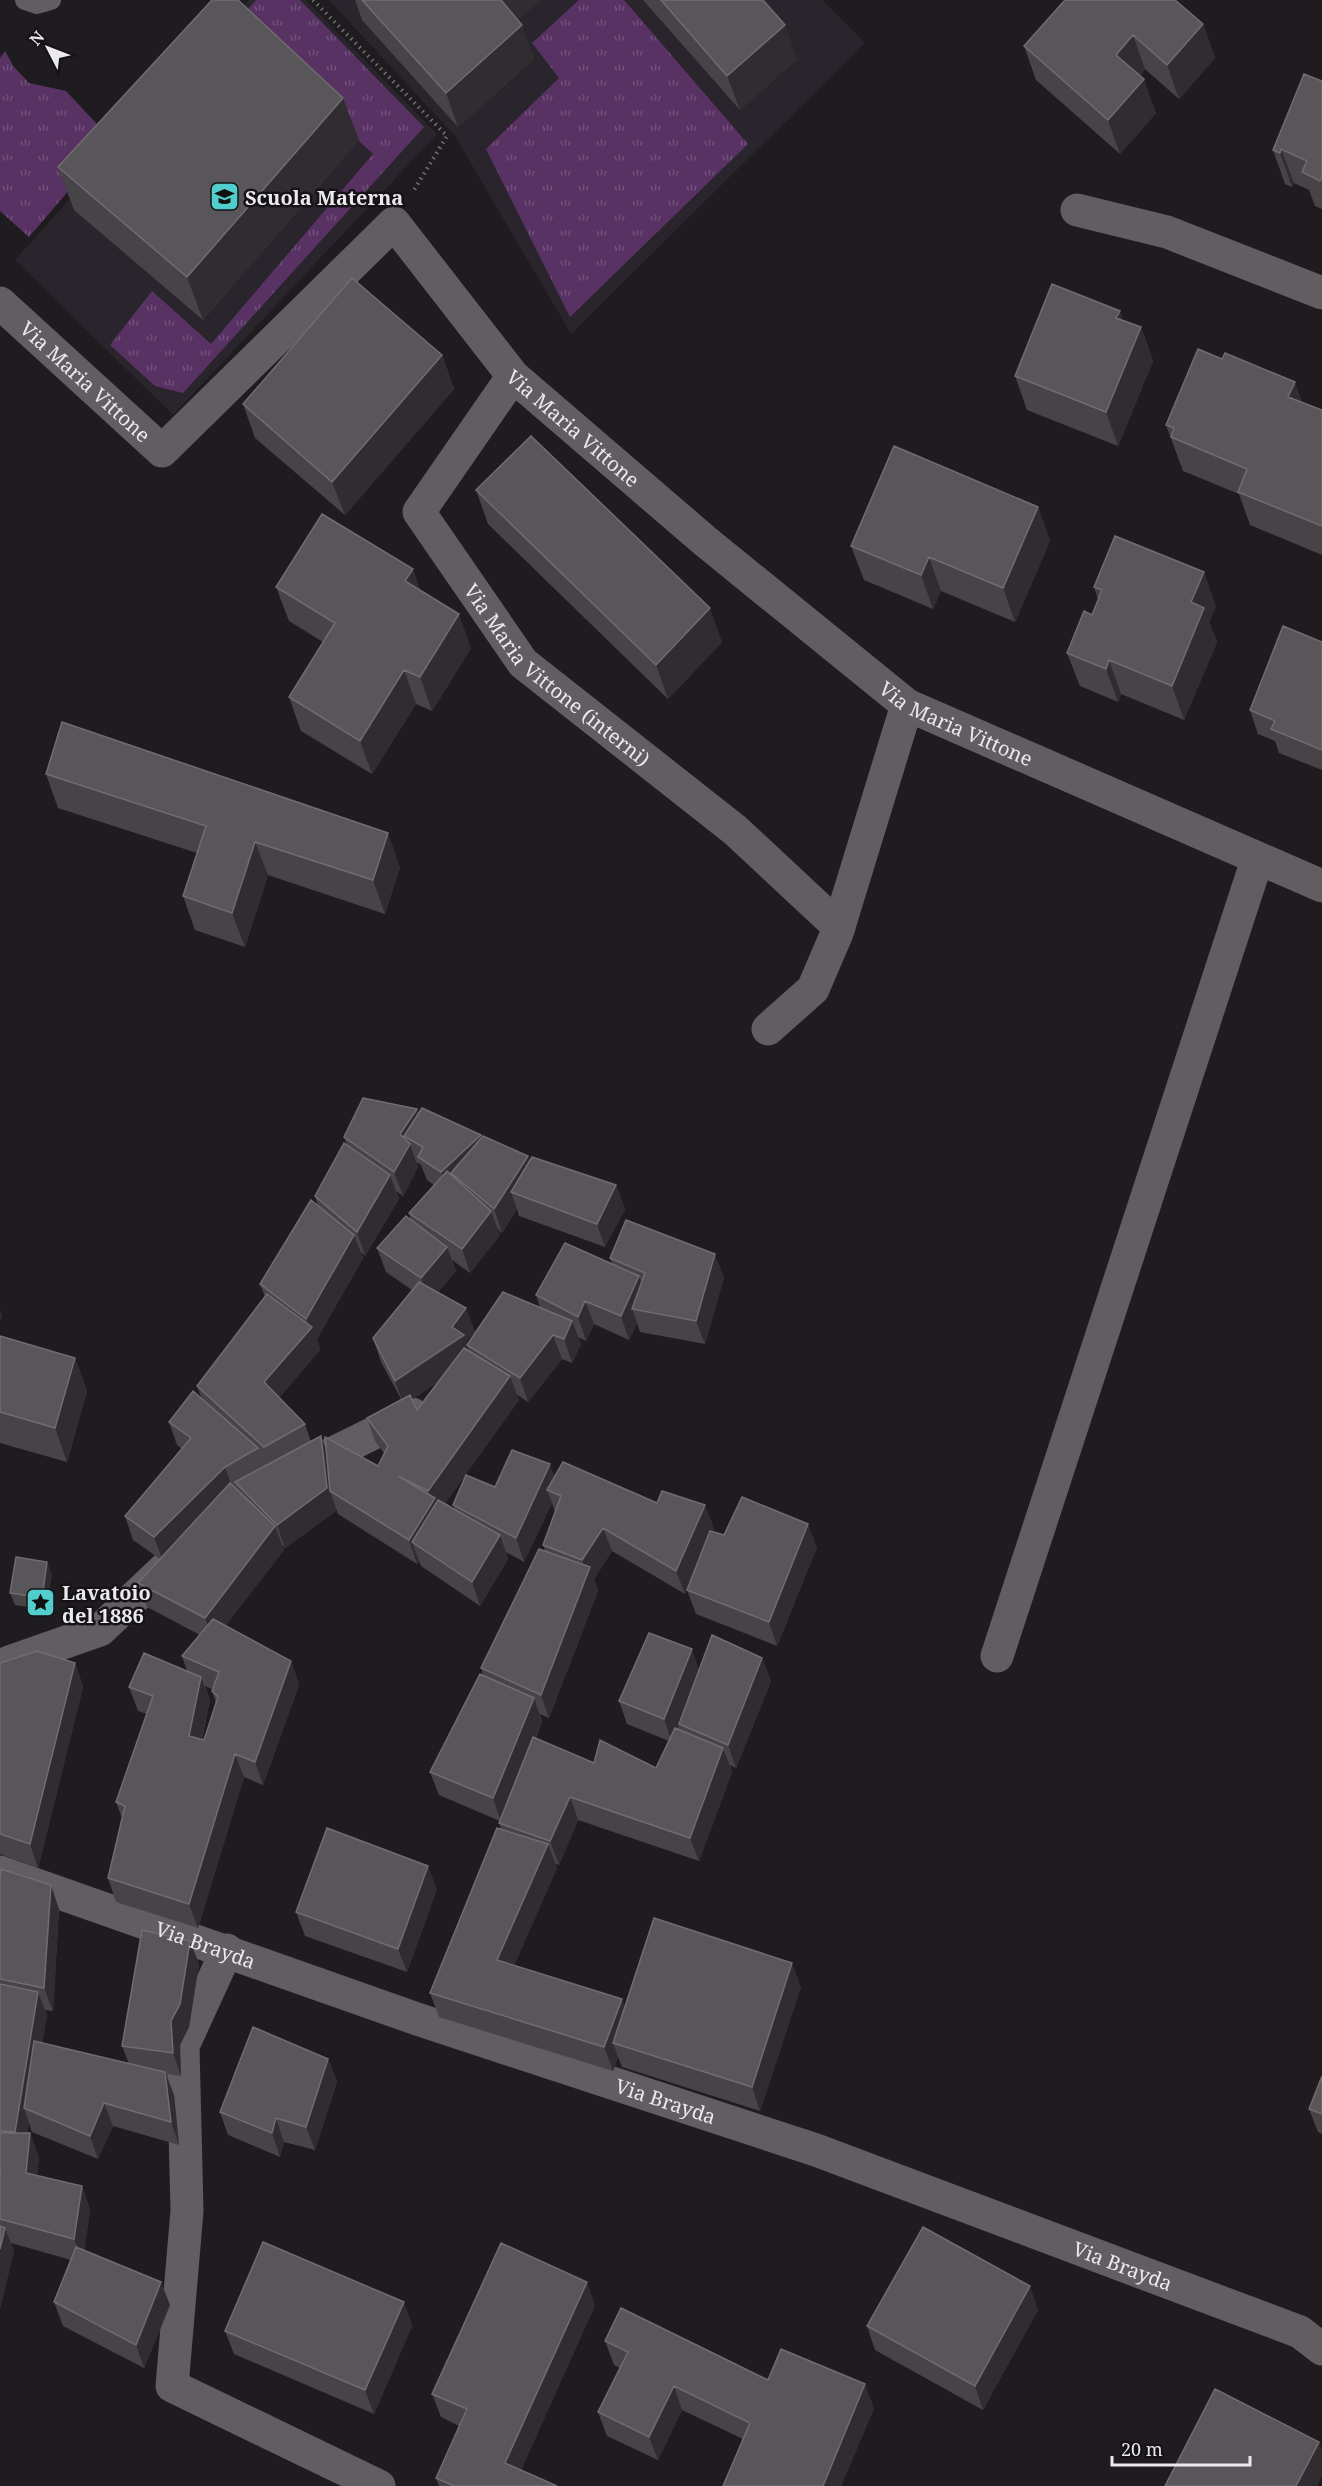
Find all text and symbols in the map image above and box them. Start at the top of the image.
north arrow [18,18,78,78]
text: N [24,26,50,50]
school or university icon: Scuola Materna [208,181,240,213]
place label: Scuola Materna [245,184,403,211]
street label: Via Maria Vittone [15,315,157,448]
street label: Via Maria Vittone [501,363,646,493]
street label: Via Maria Vittone (interni) [459,578,656,772]
street label: Via Maria Vittone [874,674,1037,772]
place label: Lavatoio del 1886 [62,1579,151,1629]
place icon: Lavatoio del 1886 [25,1587,57,1619]
street label: Via Brayda [152,1914,259,1975]
street label: Via Brayda [612,2072,720,2130]
street label: Via Brayda [1069,2234,1176,2296]
scale bar [1112,2429,1250,2467]
text: 20 m [1121,2437,1163,2461]

